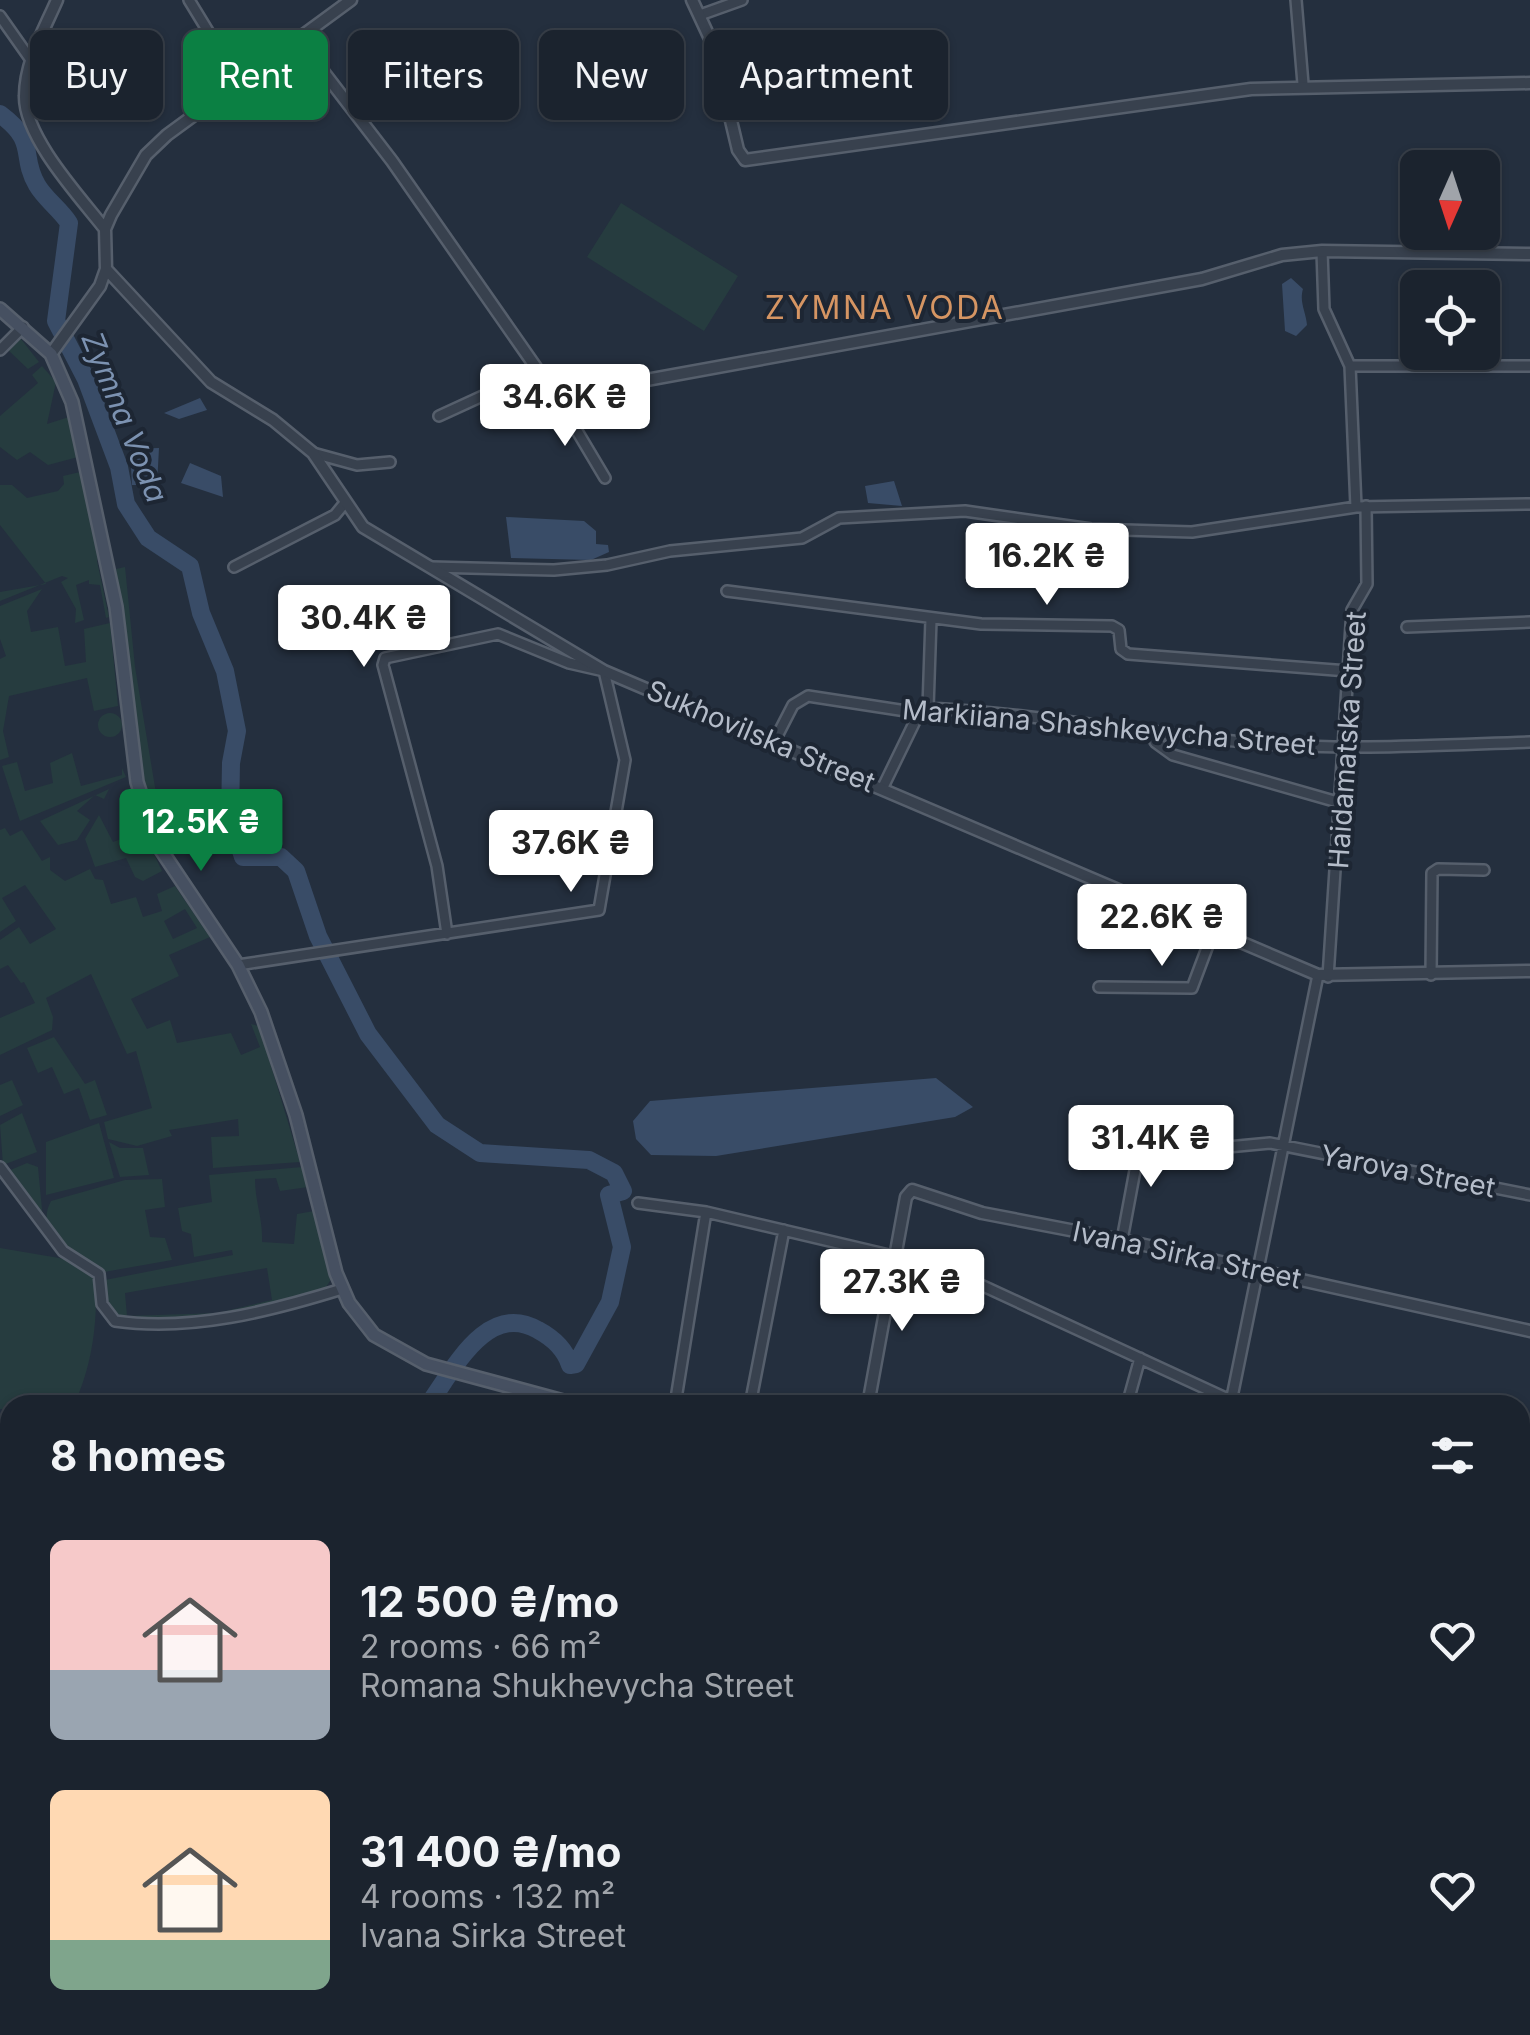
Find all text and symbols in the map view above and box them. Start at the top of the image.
chip: Buy [30,30,163,120]
chip: Rent [183,30,328,120]
chip: Filters [348,30,519,120]
chip: New [539,30,684,120]
chip: Apartment [704,30,948,120]
north arrow [1400,150,1500,250]
map controls [1400,150,1500,370]
button: locate [1400,270,1500,370]
district label: ZYMNA VODA [765,288,1005,327]
water label: Zymna Voda [74,327,176,507]
pin: 34.6K ₴ [473,364,657,449]
text: 34.6K ₴ [502,377,628,416]
pin: 16.2K ₴ [955,523,1139,608]
text: 16.2K ₴ [988,536,1106,575]
pin: 30.4K ₴ [272,585,456,670]
text: 30.4K ₴ [300,598,428,637]
street label: Haidamatska Street [1321,610,1373,870]
street label: Sukhovilska Street [642,673,880,799]
street label: Markiiana Shashkevycha Street [901,692,1317,762]
pin: 12.5K ₴ [109,789,293,874]
text: 12.5K ₴ [141,802,261,841]
pin: 37.6K ₴ [479,810,663,895]
text: 37.6K ₴ [511,823,631,862]
pin: 22.6K ₴ [1070,884,1254,969]
text: 22.6K ₴ [1099,897,1225,936]
pin: 31.4K ₴ [1059,1105,1243,1190]
text: 31.4K ₴ [1090,1118,1212,1157]
street label: Yarova Street [1318,1137,1498,1205]
street label: Ivana Sirka Street [1070,1214,1304,1296]
pin: 27.3K ₴ [810,1249,994,1334]
text: 27.3K ₴ [842,1262,962,1301]
icon: filters [1425,1428,1480,1483]
text: 8 homes [50,1430,226,1481]
text: 12 500 ₴/mo [360,1576,619,1627]
icon: home [130,1580,250,1700]
icon: heart [1425,1613,1480,1668]
text: 2 rooms · 66 m² [360,1627,601,1666]
text: Romana Shukhevycha Street [360,1666,794,1705]
text: 31 400 ₴/mo [360,1826,622,1877]
icon: home [130,1830,250,1950]
icon: heart [1425,1863,1480,1918]
text: 4 rooms · 132 m² [360,1877,615,1916]
text: Ivana Sirka Street [360,1916,626,1955]

